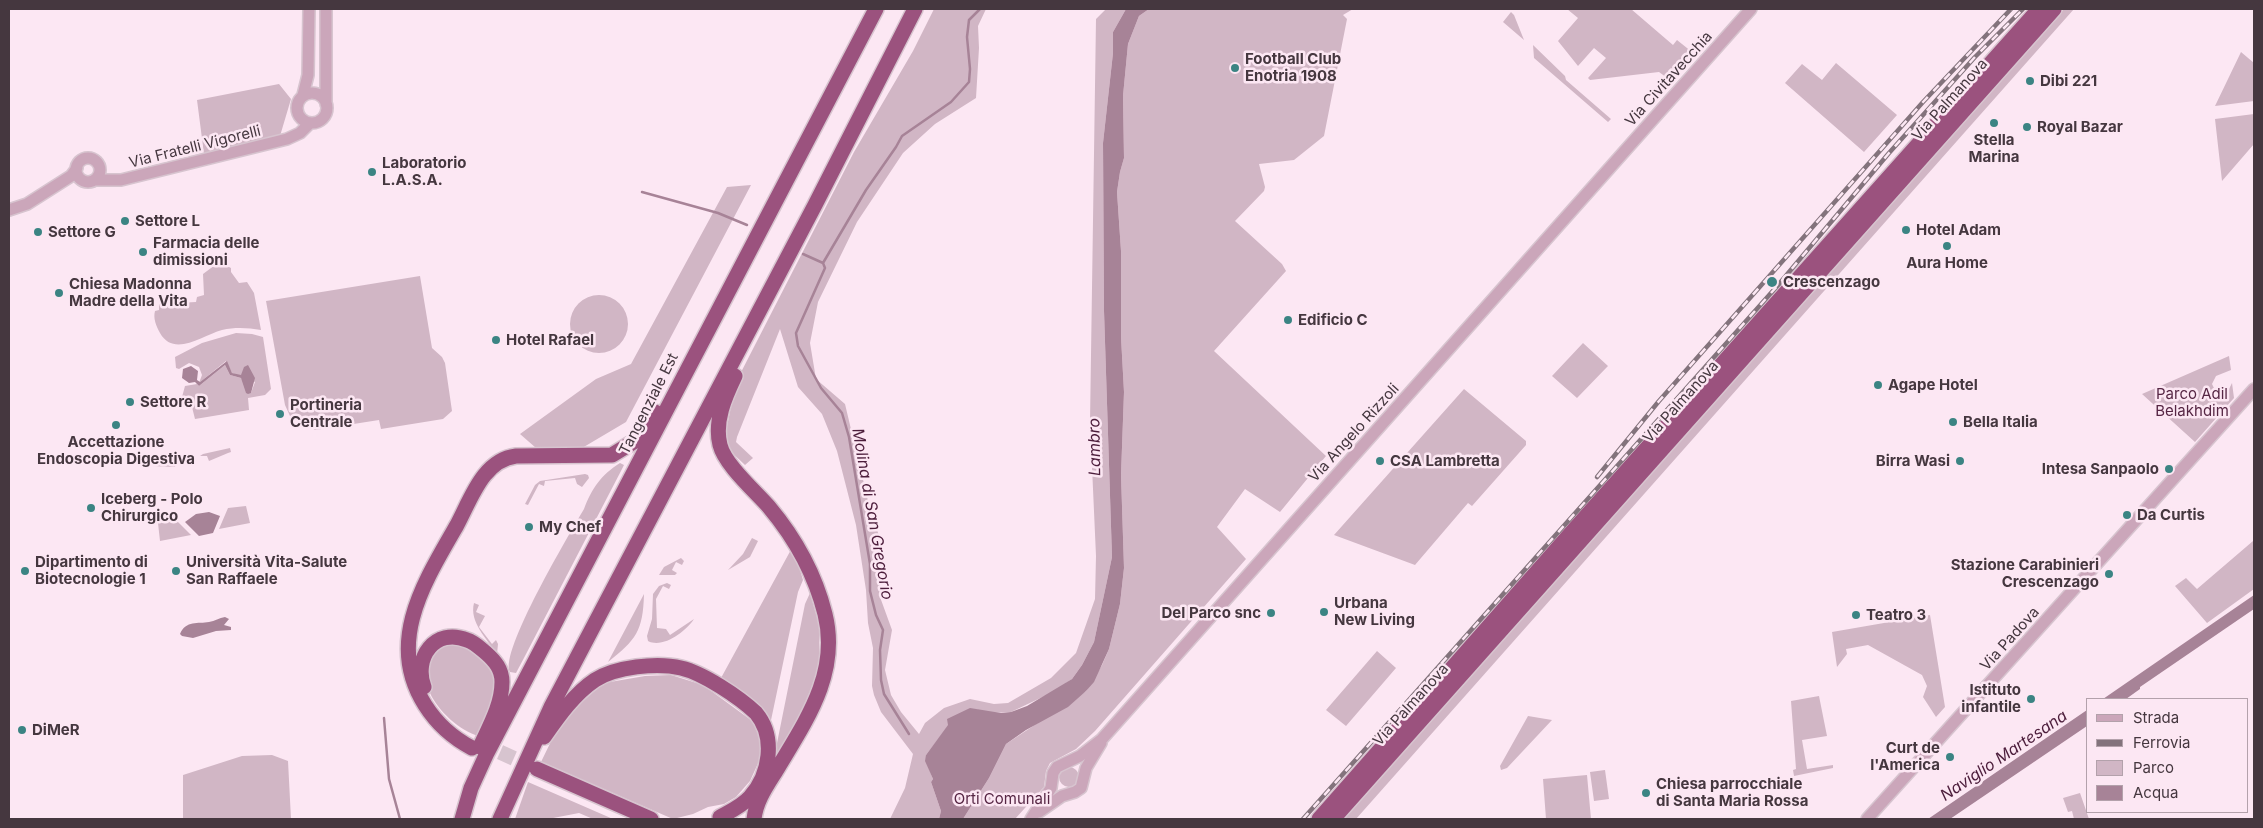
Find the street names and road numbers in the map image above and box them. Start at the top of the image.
street label: Via Civitavecchia [1622,28,1716,130]
street label: Via Palmanova [1908,55,1992,145]
street label: Via Fratelli Vigorelli [127,122,263,172]
street label: Tangenziale Est [616,350,682,458]
street label: Via Palmanova [1639,357,1723,447]
street label: Via Angelo Rizzoli [1305,380,1403,486]
street label: Via Padova [1977,604,2043,674]
street label: Via Palmanova [1369,660,1453,750]

